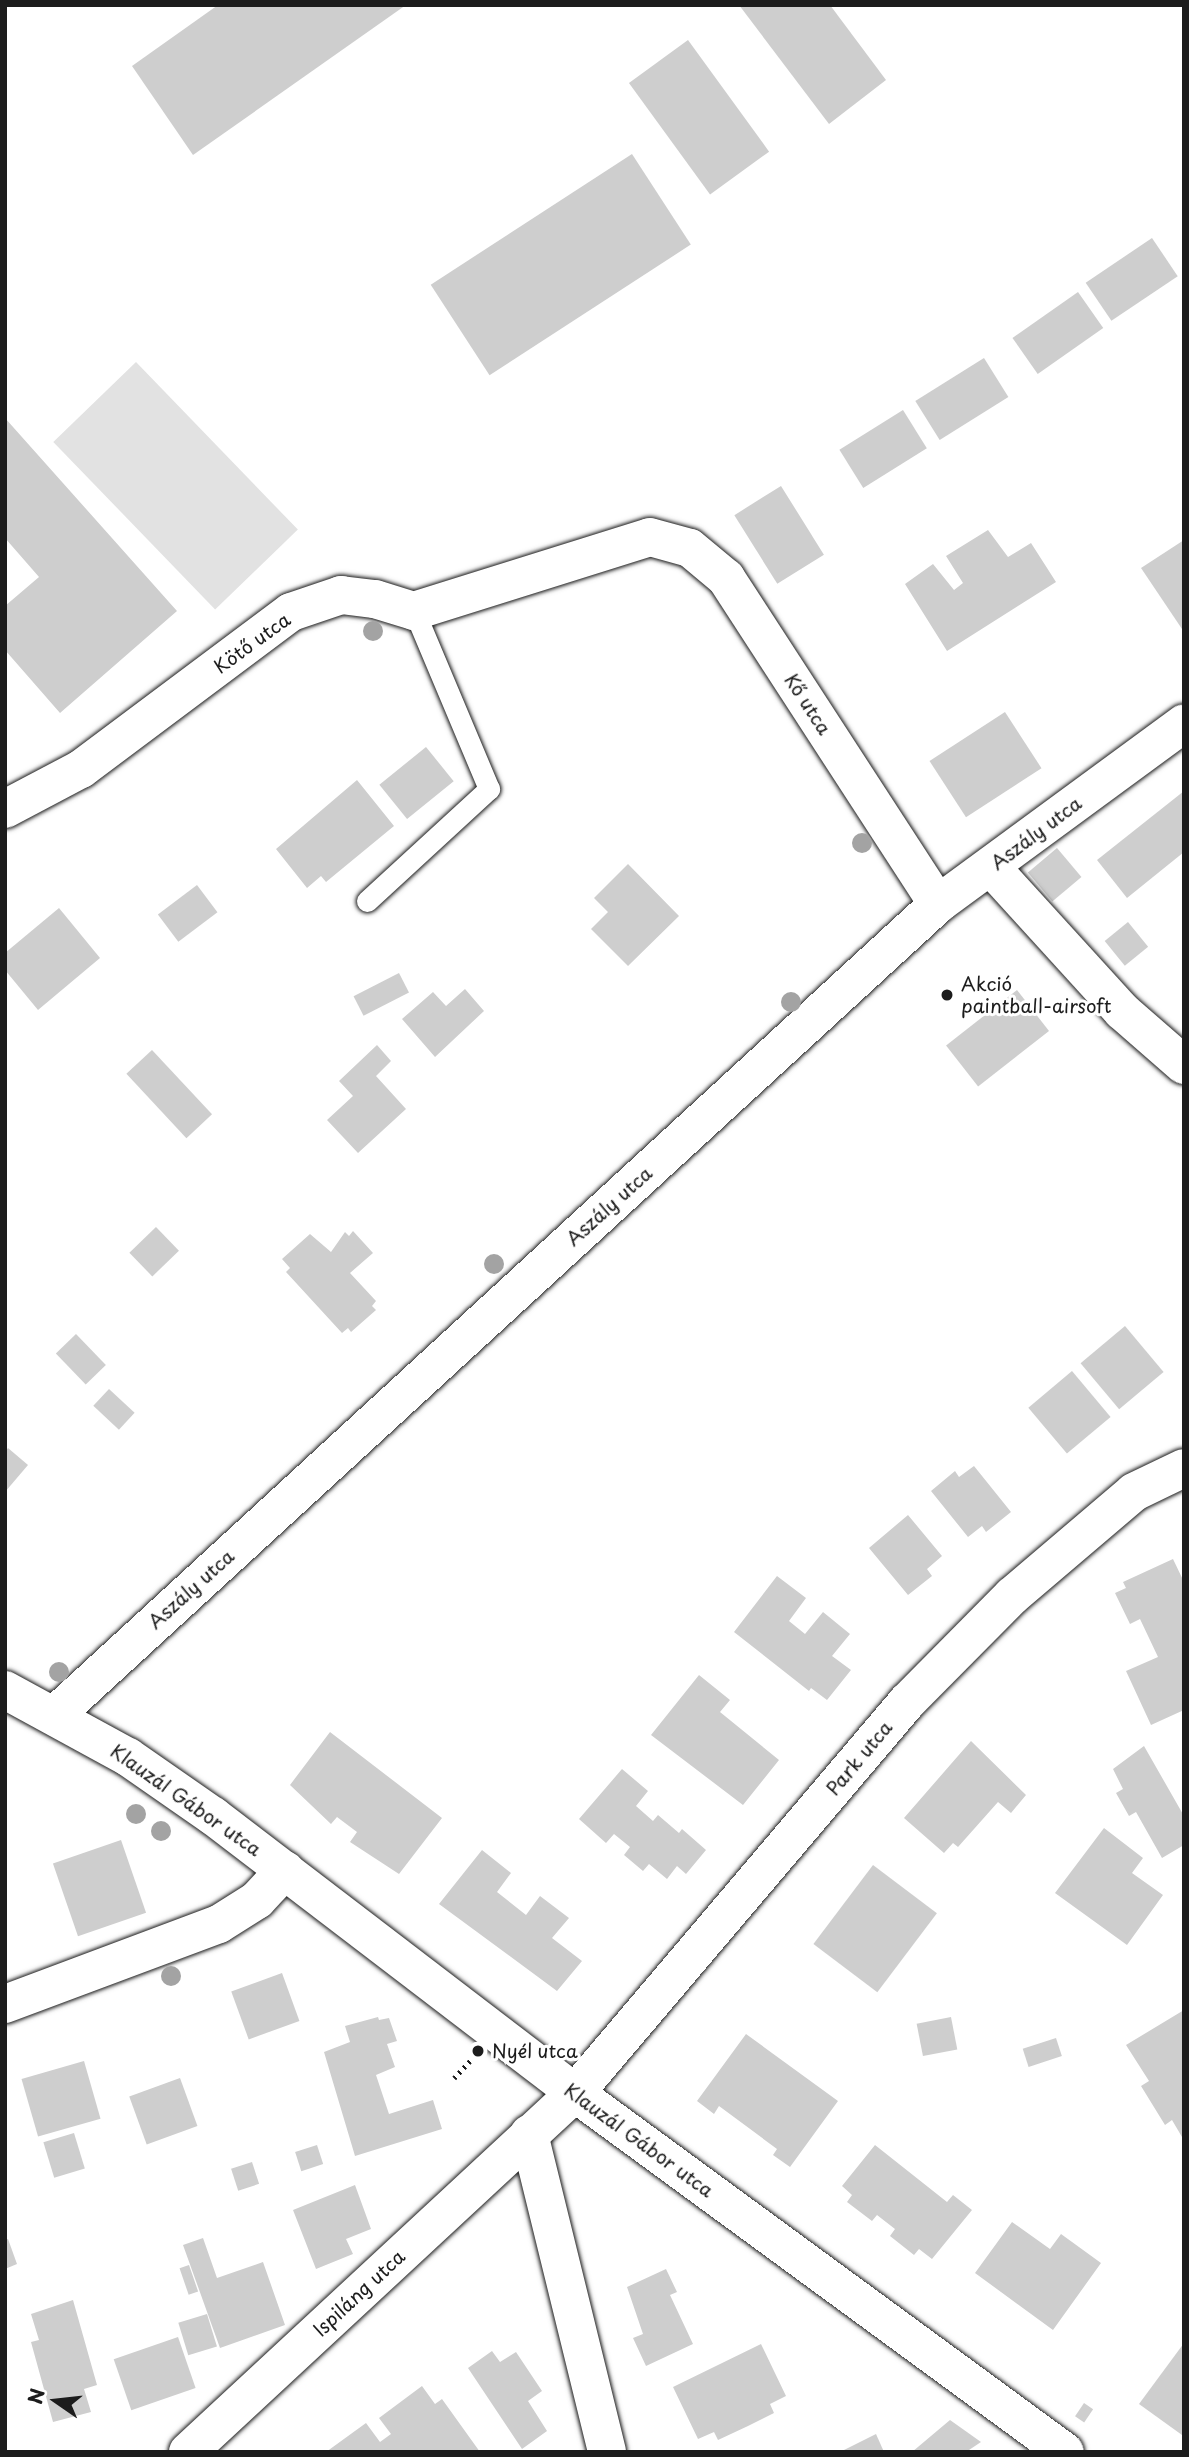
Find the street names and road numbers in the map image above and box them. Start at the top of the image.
street label: Kötő utca [210,608,294,678]
street label: Kő utca [780,669,836,739]
street label: Aszály utca [986,791,1086,875]
street label: Aszály utca [561,1161,657,1251]
street label: Aszály utca [143,1544,239,1634]
street label: Park utca [822,1717,896,1799]
street label: Klauzál Gábor utca [106,1740,266,1860]
street label: Klauzál Gábor utca [560,2078,718,2202]
street label: Ispiláng utca [309,2245,409,2341]

